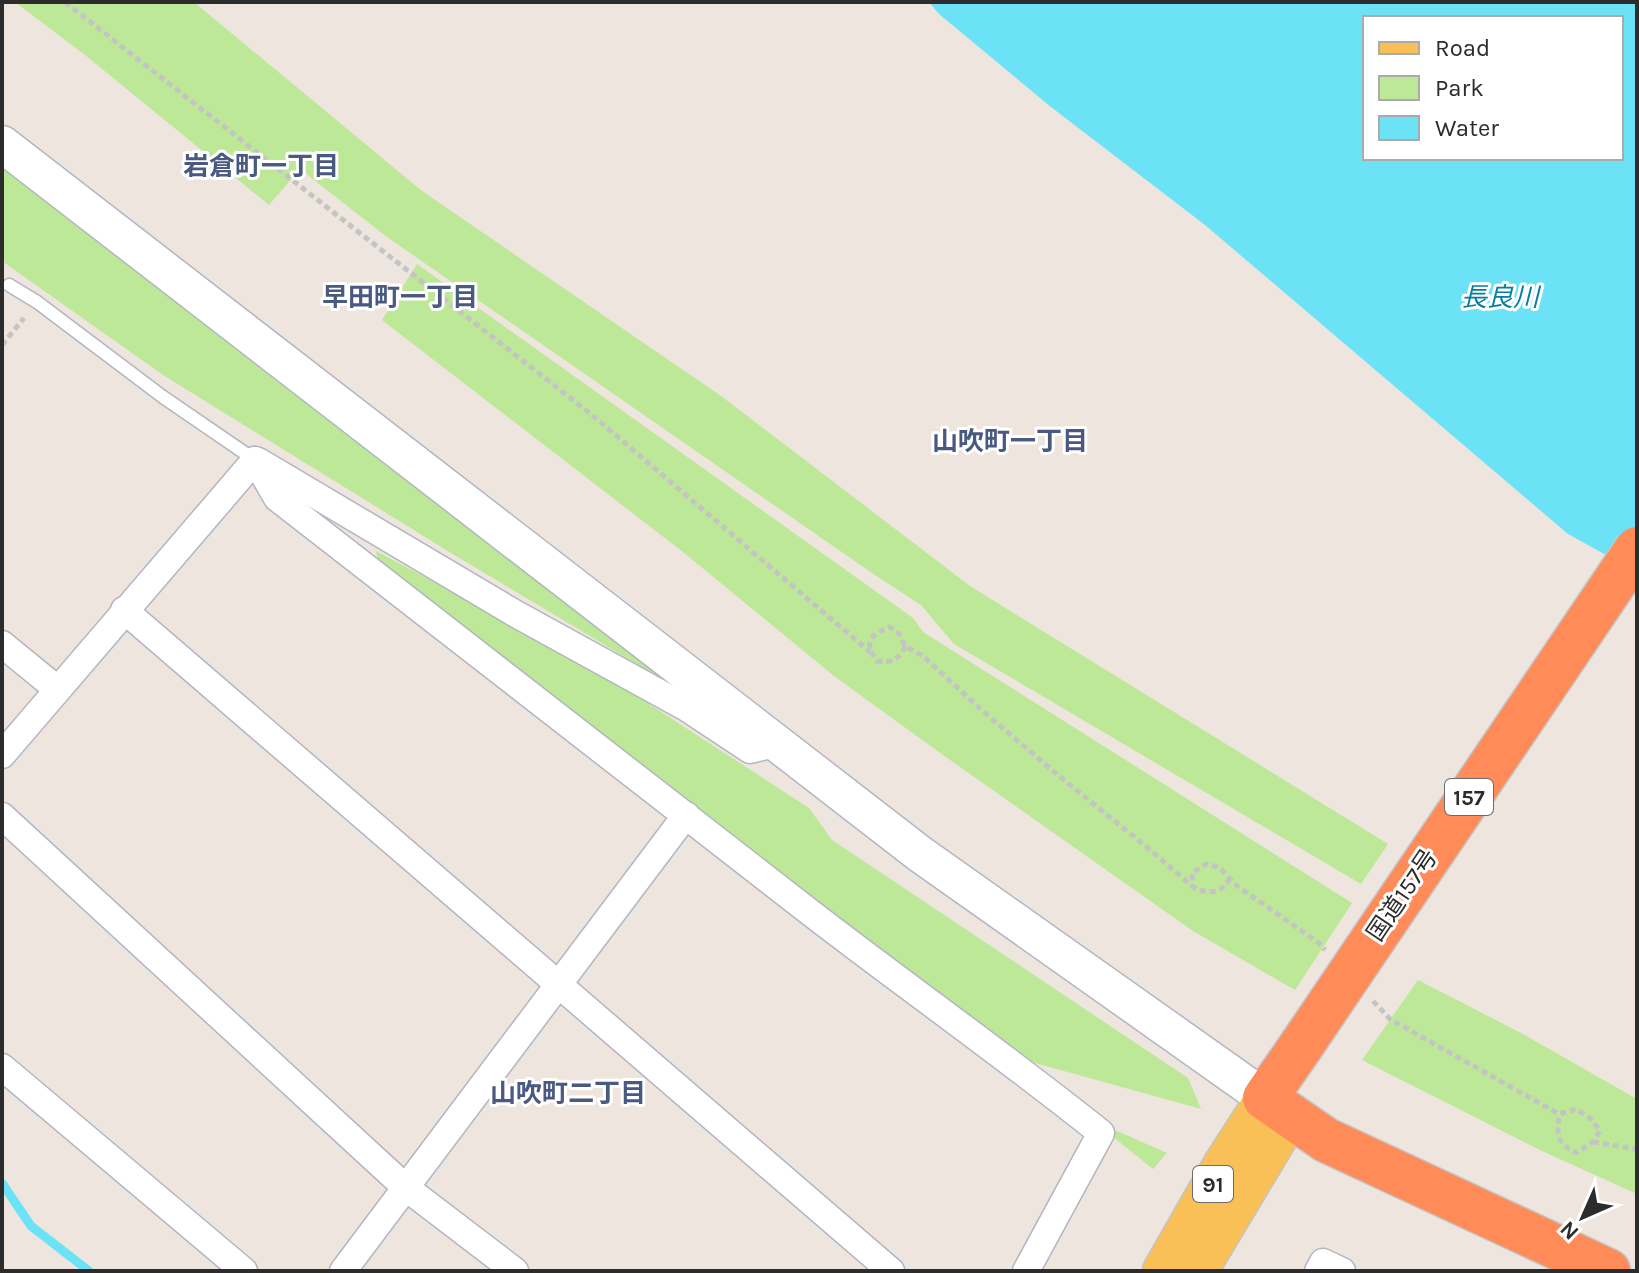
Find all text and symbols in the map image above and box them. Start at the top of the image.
legend [1363,16,1623,160]
text: Road [1435,34,1490,62]
text: Park [1435,74,1484,102]
text: Water [1435,114,1499,142]
district label: 岩倉町一丁目 [183,151,339,182]
district label: 早田町一丁目 [322,282,478,313]
water label: 長良川 [1461,282,1542,313]
district label: 山吹町一丁目 [932,426,1088,457]
road number: 157 [1445,779,1493,815]
street label: 国道157号 [1361,844,1443,946]
district label: 山吹町二丁目 [490,1078,646,1109]
road number: 91 [1193,1166,1233,1202]
north arrow [1543,1177,1623,1257]
text: N [1555,1216,1584,1245]

